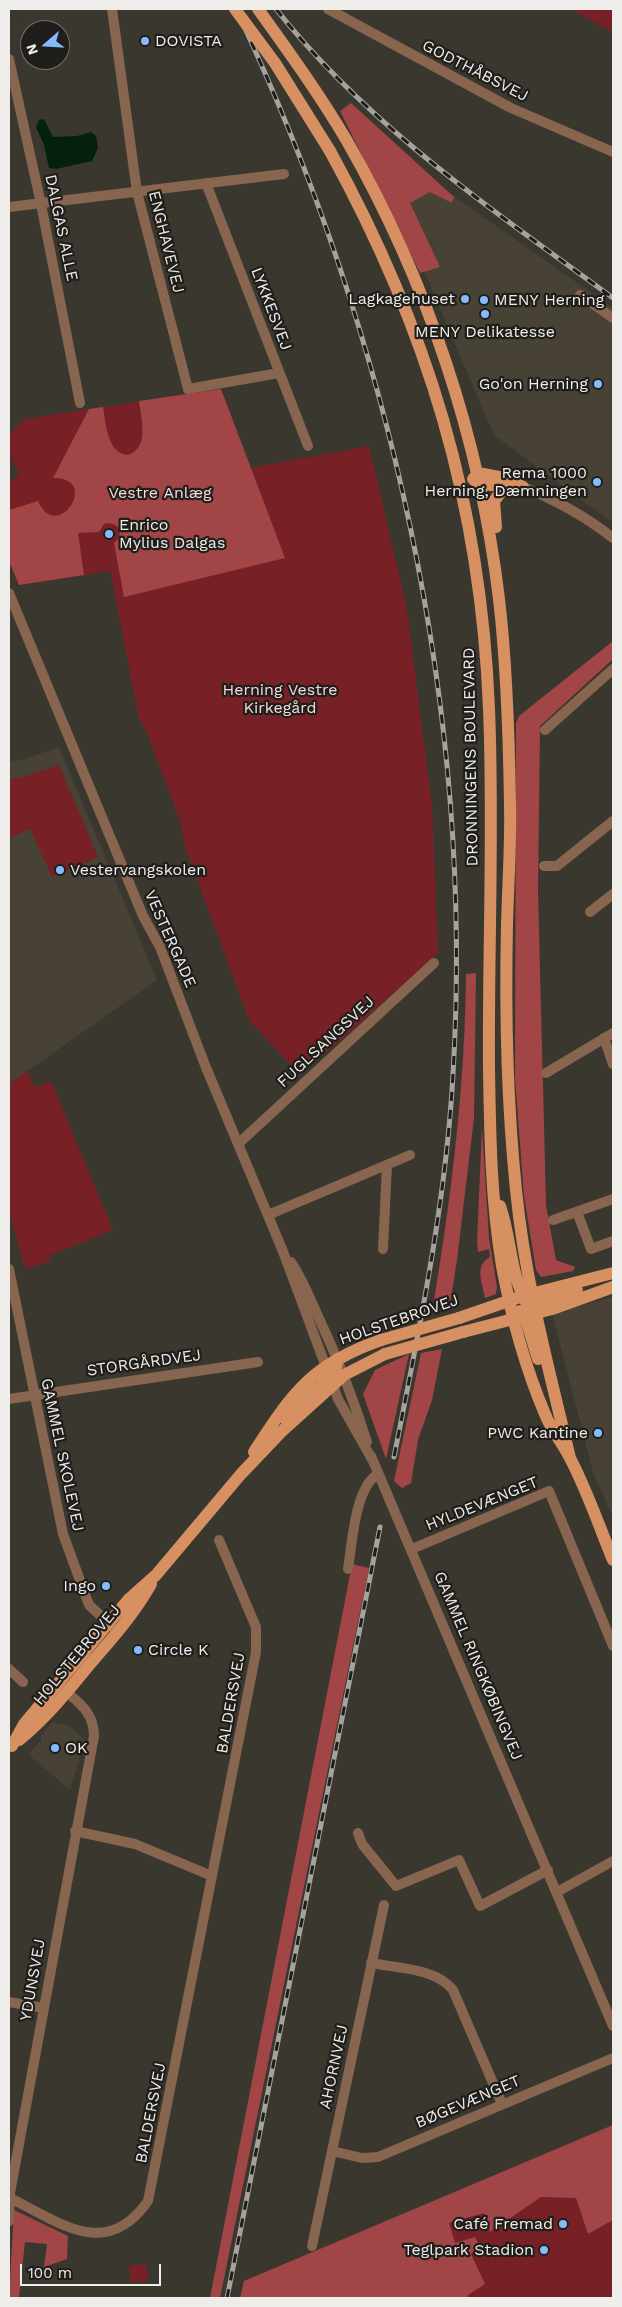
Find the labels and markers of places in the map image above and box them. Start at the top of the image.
place label: DOVISTA [155,31,222,51]
marker: DOVISTA [139,35,151,47]
place label: Lagkagehuset [348,289,455,309]
place label: MENY Herning [494,290,604,310]
marker: Lagkagehuset [459,293,471,305]
marker: MENY Herning [478,294,490,306]
marker: MENY Delikatesse [479,308,491,320]
place label: MENY Delikatesse [415,322,555,342]
place label: Go'on Herning [479,374,588,394]
marker: Go'on Herning [592,378,604,390]
place label: Rema 1000 Herning, Dæmningen [425,463,587,501]
marker: Rema 1000 Herning, Dæmningen [591,476,603,488]
place label: Enrico Mylius Dalgas [119,515,225,553]
marker: Enrico Mylius Dalgas [103,528,115,540]
place label: Vestervangskolen [70,860,206,880]
marker: Vestervangskolen [54,864,66,876]
place label: PWC Kantine [487,1423,588,1443]
marker: PWC Kantine [592,1427,604,1439]
place label: Ingo [63,1576,96,1596]
marker: Ingo [100,1580,112,1592]
place label: Circle K [148,1640,209,1660]
marker: Circle K [132,1644,144,1656]
place label: OK [65,1738,87,1758]
marker: OK [49,1742,61,1754]
place label: Café Fremad [453,2214,553,2234]
marker: Café Fremad [557,2218,569,2230]
place label: Teglpark Stadion [404,2240,534,2260]
marker: Teglpark Stadion [538,2244,550,2256]

